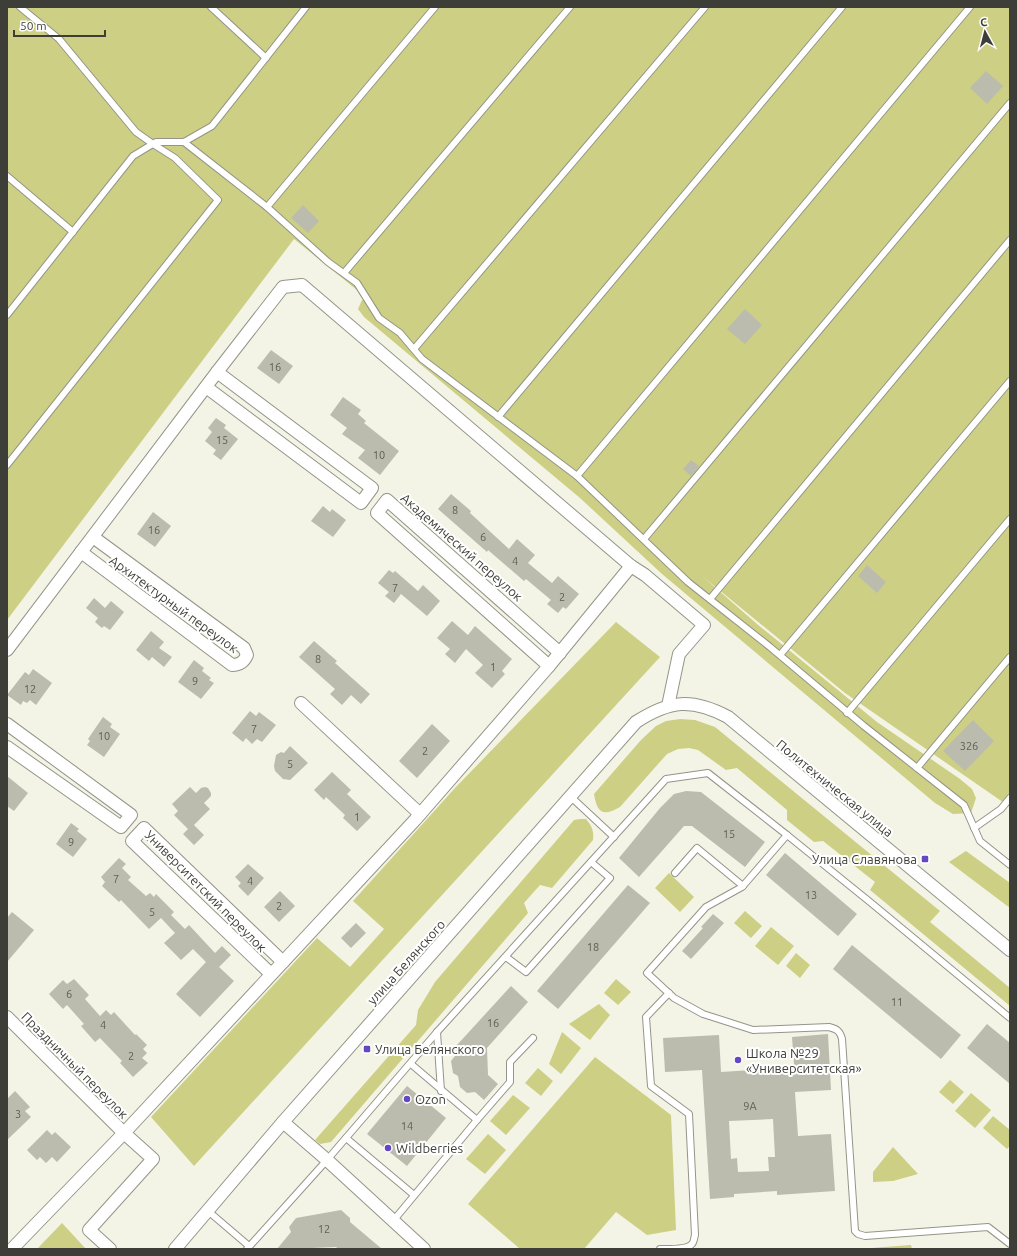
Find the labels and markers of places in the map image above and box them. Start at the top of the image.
place label: Улица Славянова [812,852,917,866]
marker: Улица Славянова [920,854,930,864]
place label: Улица Белянского [375,1042,484,1056]
marker: Улица Белянского [362,1044,372,1054]
place label: Школа №29 «Университетская» [746,1046,862,1075]
marker: Школа №29 «Университетская» [733,1055,743,1065]
place label: Ozon [415,1092,446,1106]
marker: Ozon [402,1094,412,1104]
place label: Wildberries [396,1141,463,1155]
marker: Wildberries [383,1143,393,1153]

